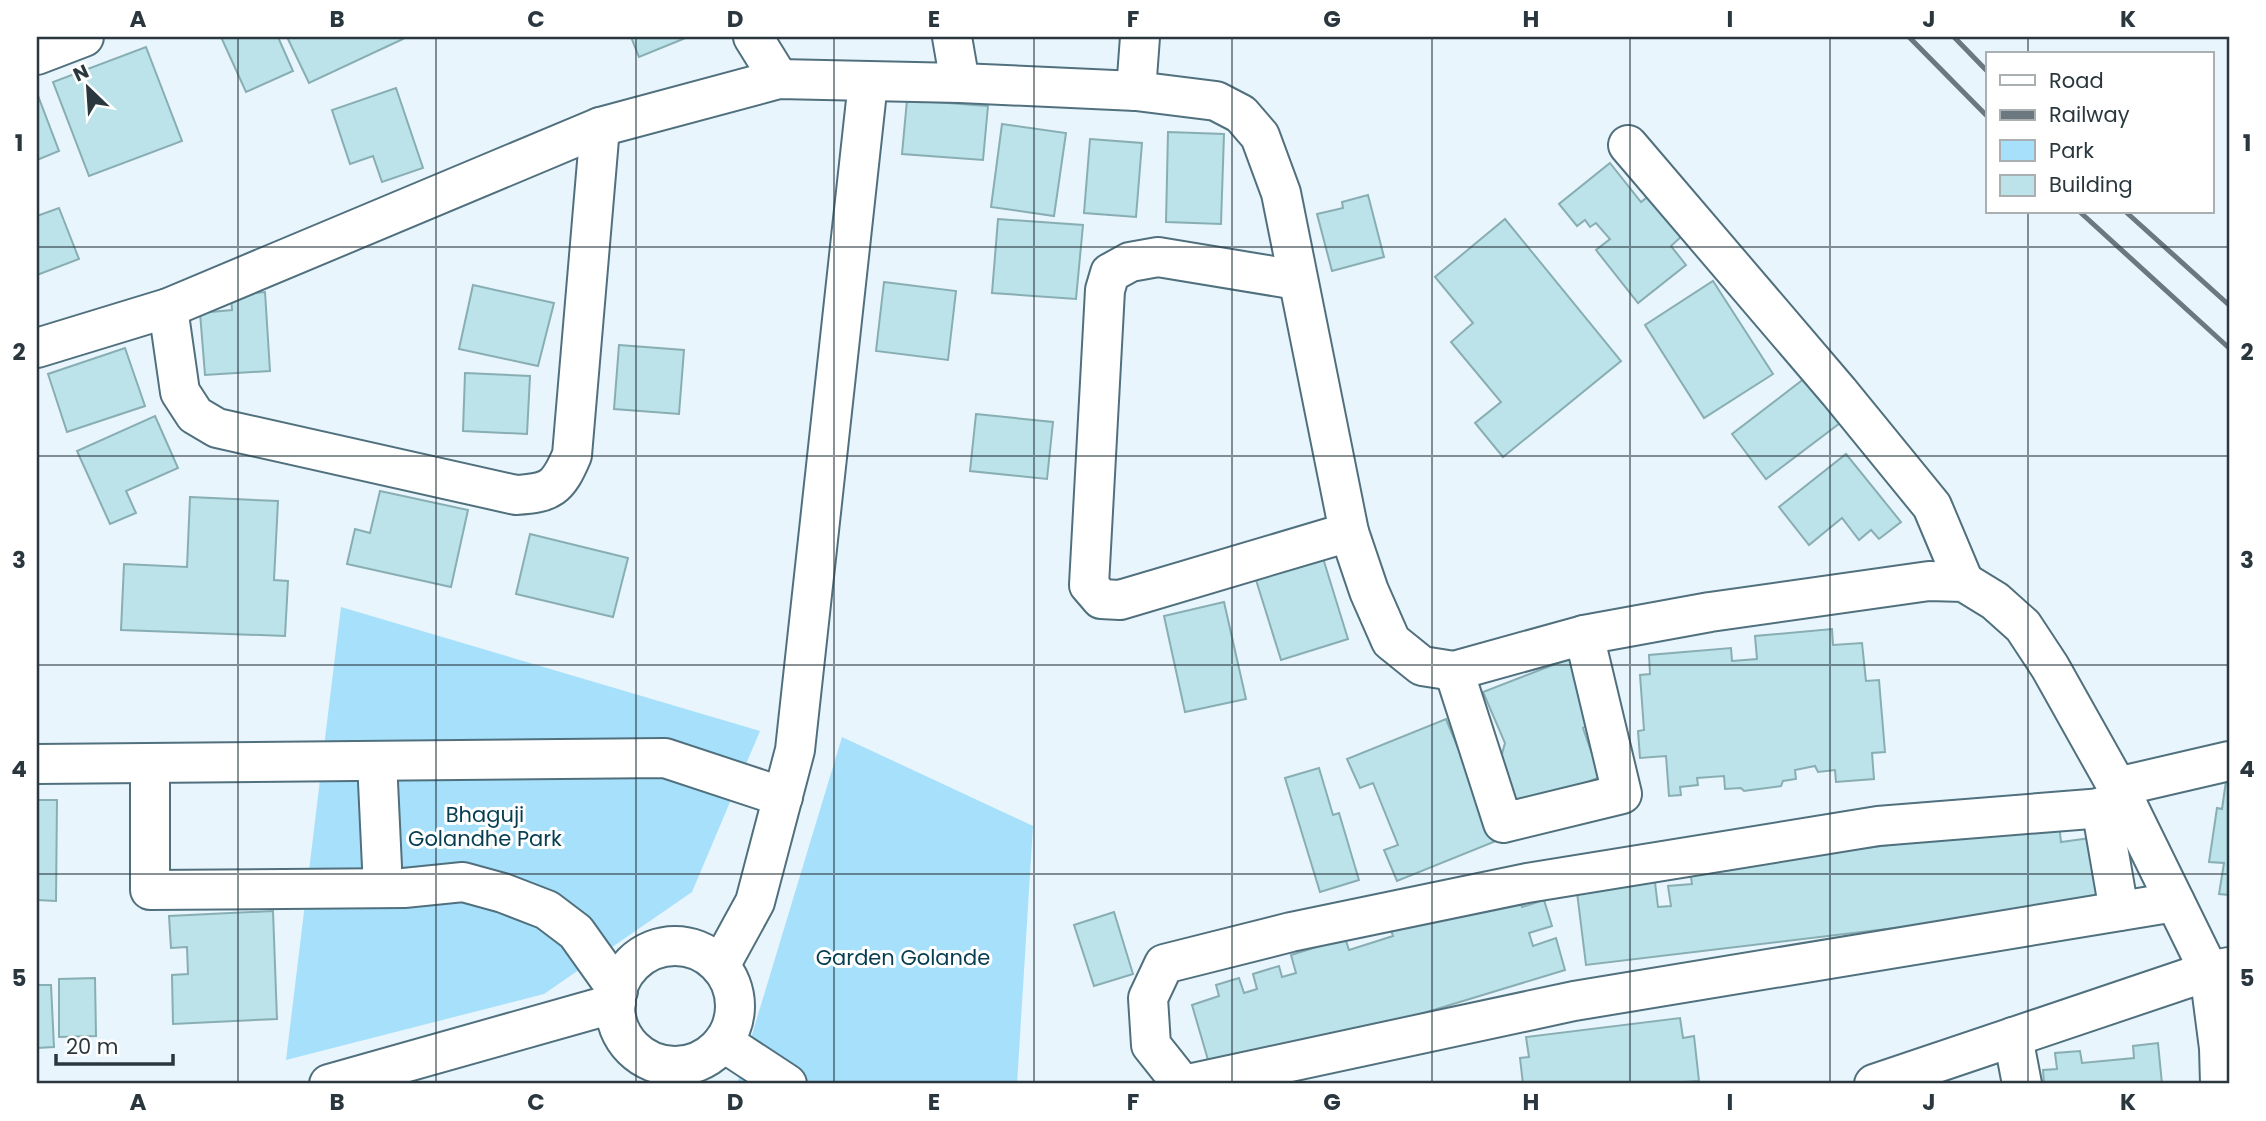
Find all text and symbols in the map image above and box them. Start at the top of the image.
text: A [130,3,147,35]
text: B [329,3,345,35]
text: C [527,3,545,35]
text: D [727,3,743,35]
text: E [928,3,940,35]
text: F [1127,3,1139,35]
text: G [1323,3,1341,35]
text: H [1523,3,1539,35]
text: I [1727,3,1733,35]
text: J [1922,3,1936,35]
text: K [2120,3,2136,35]
north arrow [52,52,122,122]
legend [1986,52,2214,214]
text: N [69,58,93,88]
text: Road [2049,66,2104,95]
text: Railway [2049,100,2130,129]
text: 1 [15,127,23,159]
text: 1 [2243,127,2251,159]
text: Park [2049,136,2094,165]
text: Building [2049,170,2133,199]
text: 2 [12,336,26,368]
text: 2 [2240,336,2254,368]
text: 3 [12,544,26,576]
text: 3 [2240,544,2254,576]
text: 4 [11,753,27,785]
text: 4 [2239,753,2255,785]
park label: Bhaguji Golandhe Park [408,800,562,853]
park label: Garden Golande [816,943,990,972]
text: 5 [12,962,26,994]
text: 5 [2240,962,2254,994]
scale bar [56,1023,173,1067]
text: 20 m [66,1032,119,1061]
text: A [130,1086,147,1118]
text: B [329,1086,345,1118]
text: C [527,1086,545,1118]
text: D [727,1086,743,1118]
text: E [928,1086,940,1118]
text: F [1127,1086,1139,1118]
text: G [1323,1086,1341,1118]
text: H [1523,1086,1539,1118]
text: I [1727,1086,1733,1118]
text: J [1922,1086,1936,1118]
text: K [2120,1086,2136,1118]

